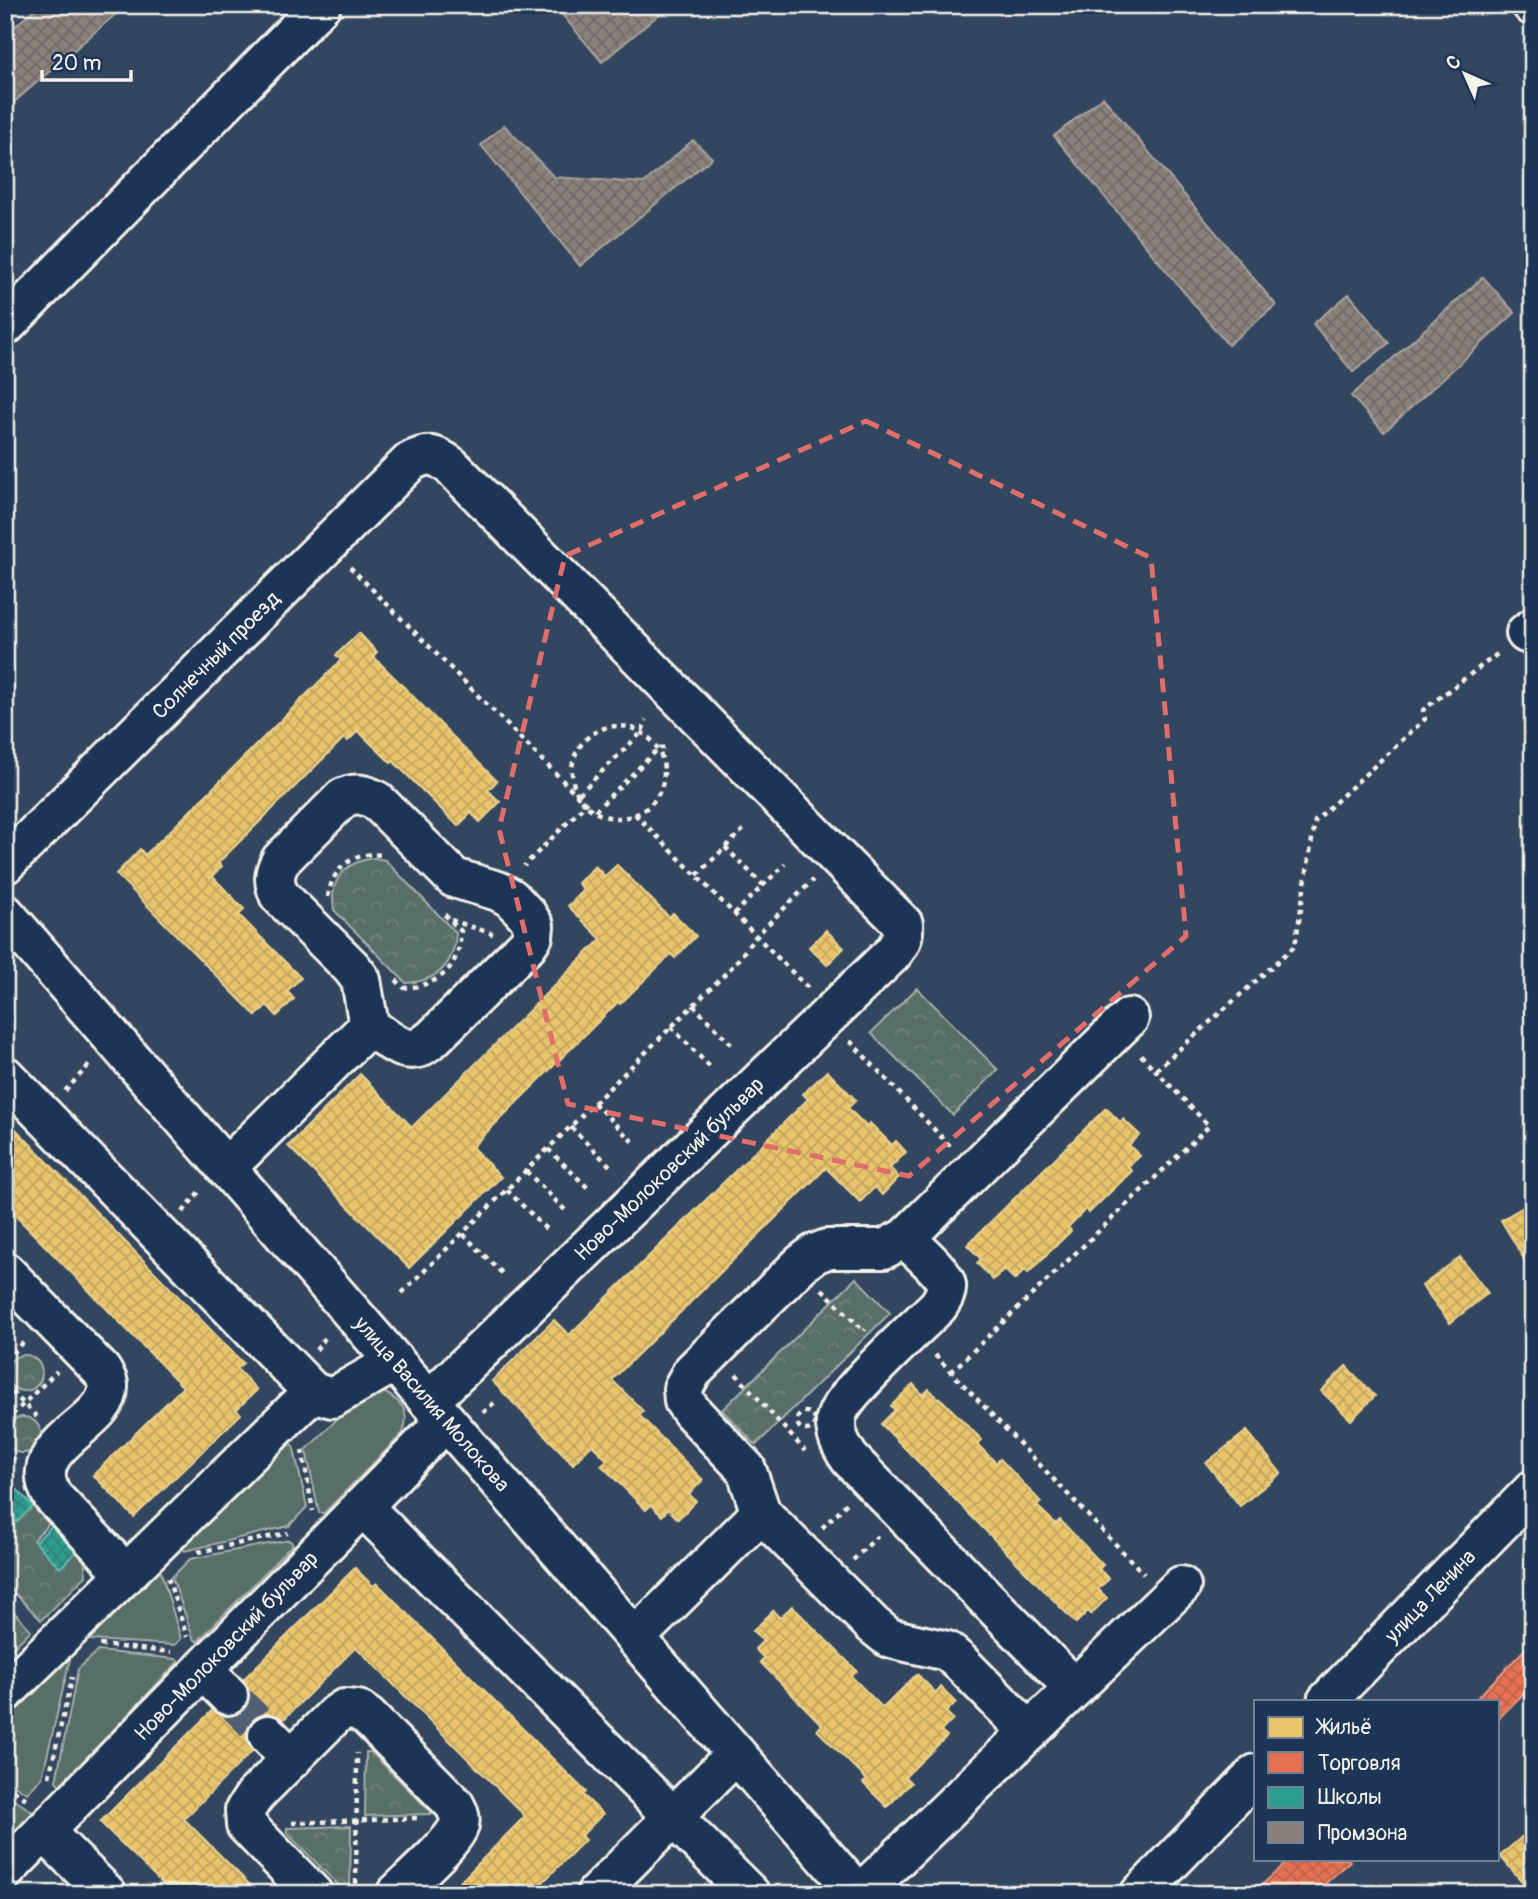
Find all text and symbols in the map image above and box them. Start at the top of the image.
scale bar [42,38,131,82]
north arrow [1430,38,1500,108]
text: 20 m [52,50,101,77]
text: С [1441,50,1467,75]
street label: Солнечный проезд [147,585,286,725]
street label: Ново-Молоковский бульвар [569,1072,770,1267]
street label: улица Василия Молокова [347,1310,515,1498]
street label: улица Ленина [1378,1544,1482,1650]
street label: Ново-Молоковский бульвар [129,1546,324,1747]
legend [1254,1700,1500,1860]
text: Жильё [1315,1714,1372,1741]
text: Торговля [1318,1750,1401,1777]
text: Школы [1318,1784,1382,1811]
text: Промзона [1318,1820,1407,1847]

